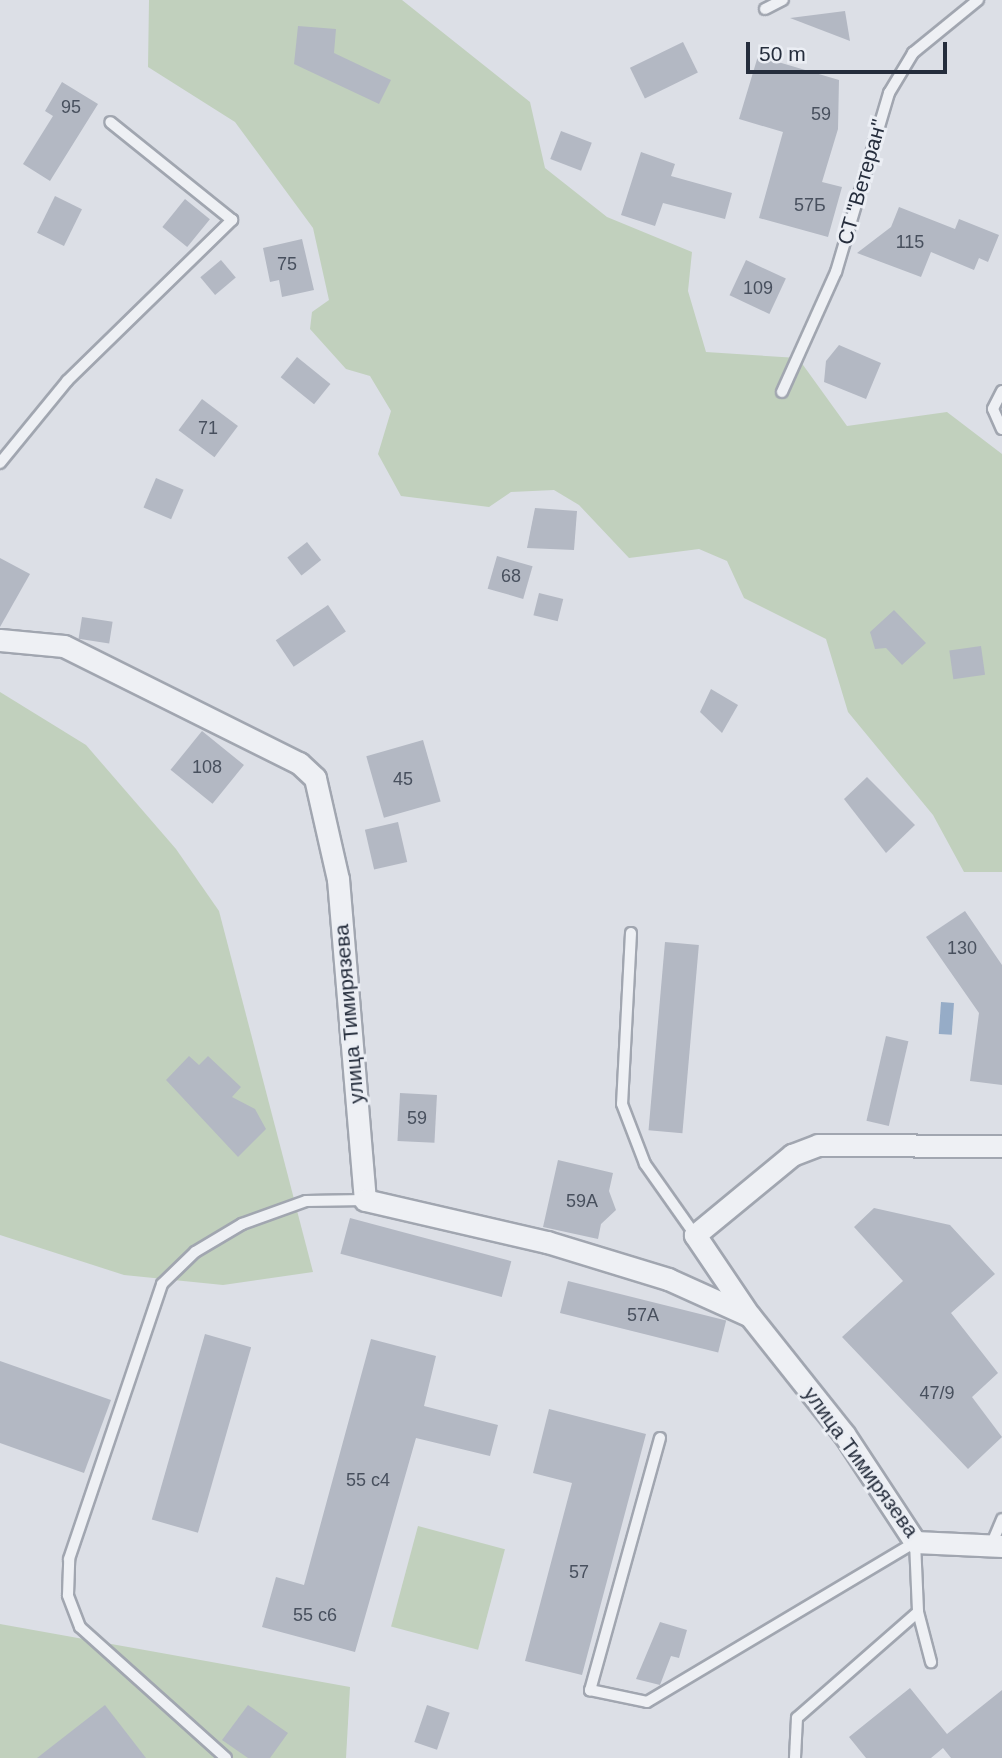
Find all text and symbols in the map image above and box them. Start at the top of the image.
scale bar [750,28,951,72]
text: 50 m [759,42,806,65]
house number: 95 [61,96,81,118]
house number: 59 [811,103,831,125]
street label: СТ "Ветеран" [832,117,892,247]
house number: 57Б [794,194,826,216]
house number: 115 [896,231,924,253]
house number: 75 [277,253,297,275]
house number: 109 [743,277,773,299]
house number: 71 [198,417,218,439]
house number: 68 [501,565,521,587]
house number: 108 [192,756,222,778]
house number: 45 [393,768,413,790]
street label: улица Тимирязева [329,923,369,1105]
house number: 130 [947,937,977,959]
house number: 59 [407,1107,427,1129]
house number: 59А [566,1190,598,1212]
house number: 57А [627,1304,659,1326]
street label: улица Тимирязева [798,1382,924,1542]
house number: 47/9 [919,1382,955,1404]
house number: 55 с4 [346,1469,390,1491]
house number: 57 [569,1561,589,1583]
house number: 55 с6 [293,1604,337,1626]

